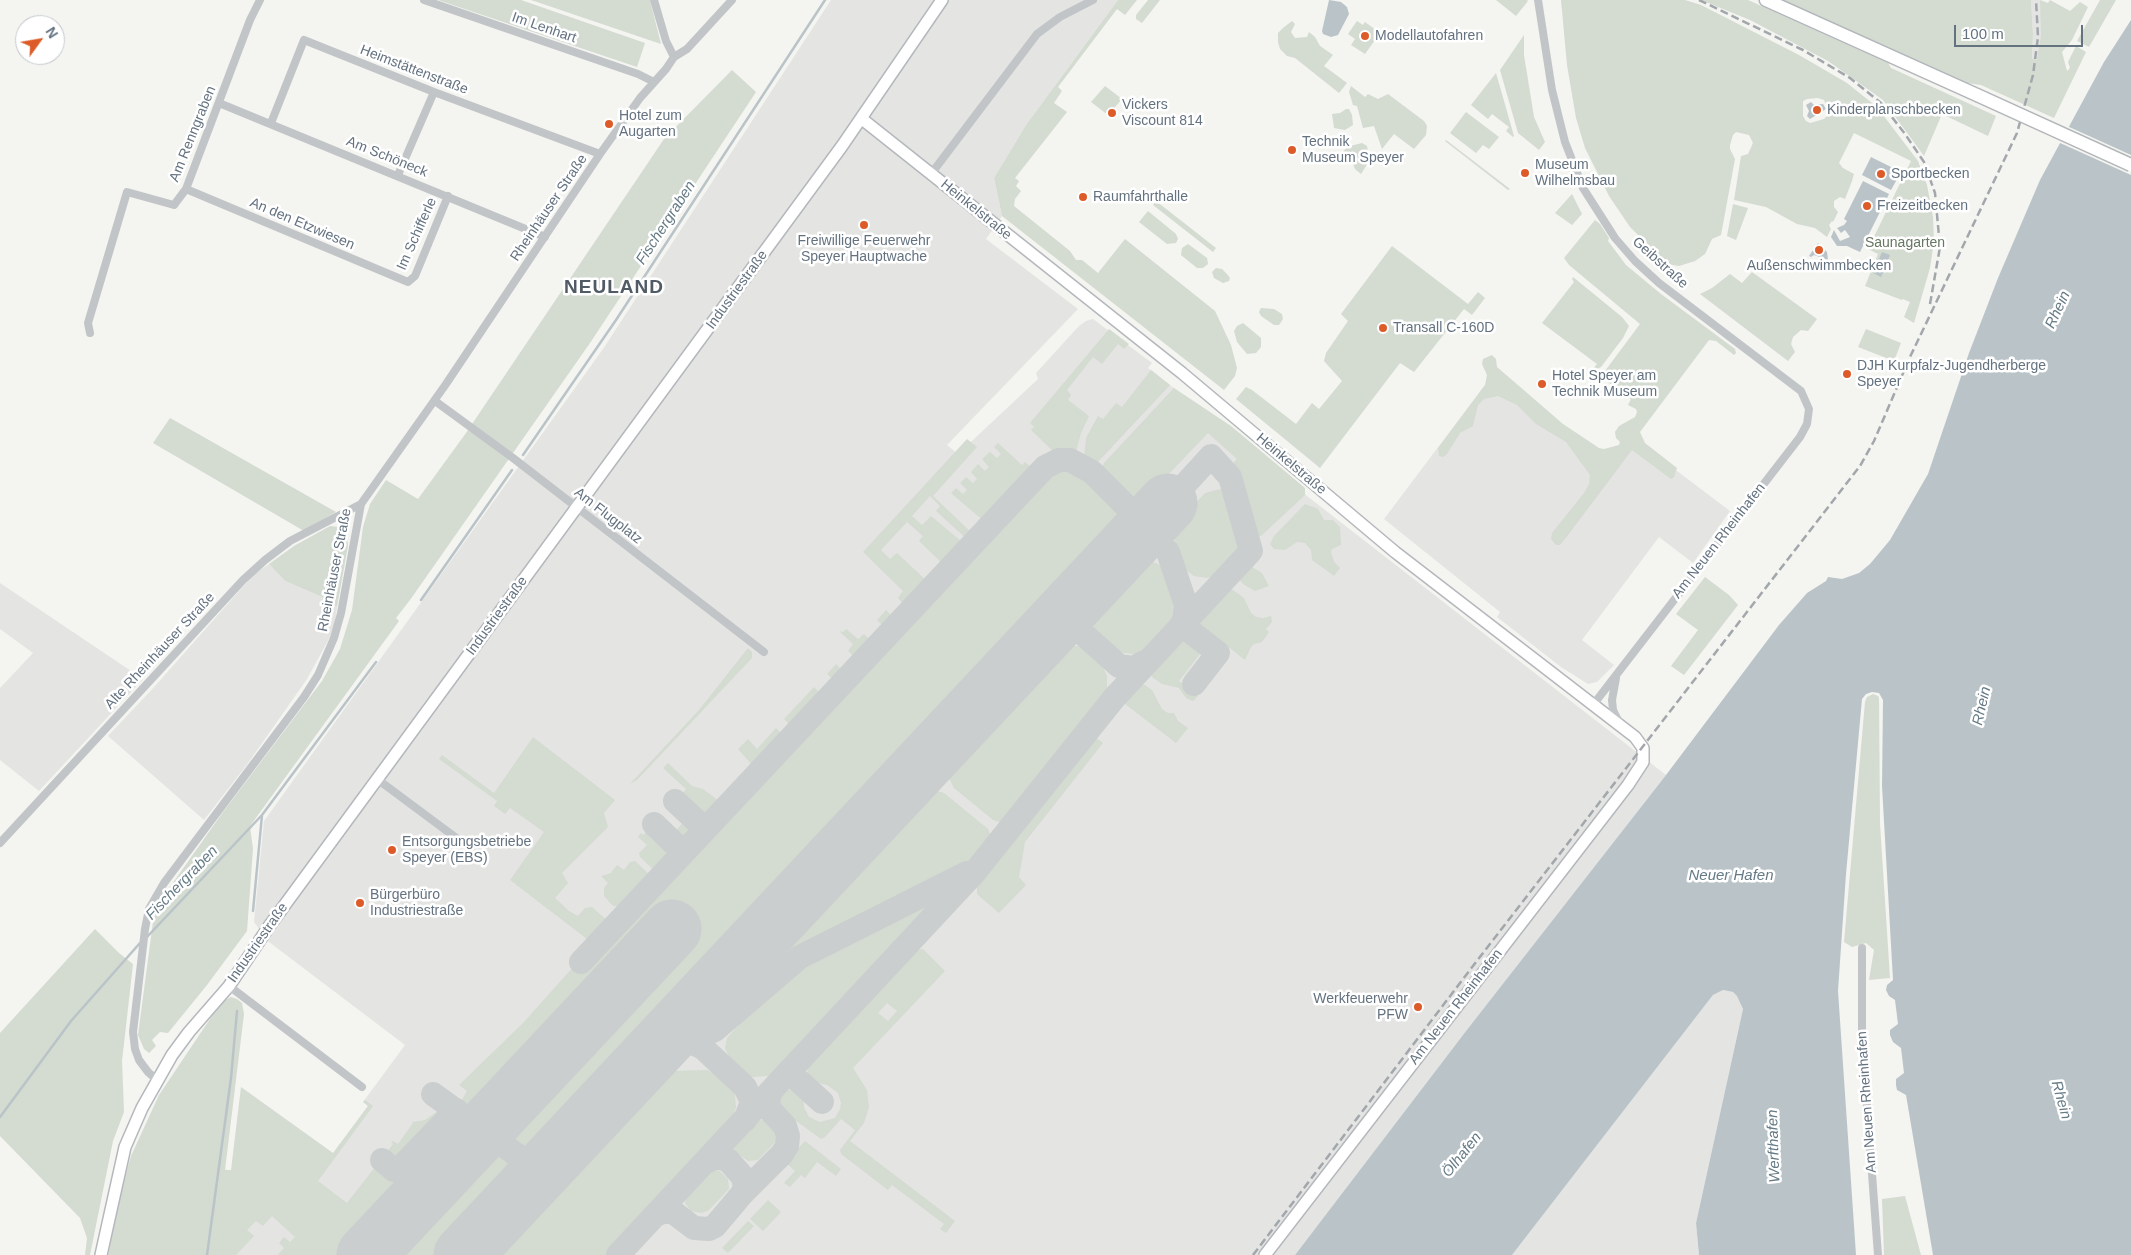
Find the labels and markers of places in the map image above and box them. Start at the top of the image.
place label: Modellautofahren [1375,28,1483,44]
marker: Modellautofahren [1359,30,1371,42]
place label: Vickers Viscount 814 [1122,97,1203,130]
place label: Kinderplanschbecken [1827,102,1961,118]
marker: Kinderplanschbecken [1811,104,1823,116]
marker: Vickers Viscount 814 [1106,107,1118,119]
place label: Hotel zum Augarten [619,108,682,140]
marker: Hotel zum Augarten [603,118,615,130]
place label: Technik Museum Speyer [1302,134,1404,166]
marker: Technik Museum Speyer [1286,144,1298,156]
place label: Museum Wilhelmsbau [1535,157,1615,190]
place label: Sportbecken [1891,166,1970,182]
marker: Museum Wilhelmsbau [1519,167,1531,179]
marker: Sportbecken [1875,168,1887,180]
place label: Raumfahrthalle [1093,189,1188,205]
marker: Raumfahrthalle [1077,191,1089,203]
place label: Freizeitbecken [1877,198,1968,214]
marker: Freizeitbecken [1861,200,1873,212]
marker: Freiwillige Feuerwehr Speyer Hauptwache [858,219,870,231]
place label: Freiwillige Feuerwehr Speyer Hauptwache [797,233,931,266]
marker: Außenschwimmbecken [1813,244,1825,256]
place label: Außenschwimmbecken [1747,258,1891,274]
place label: Transall C-160D [1393,320,1494,336]
marker: Transall C-160D [1377,322,1389,334]
place label: DJH Kurpfalz-Jugendherberge Speyer [1857,358,2046,391]
place label: Hotel Speyer am Technik Museum [1552,368,1657,401]
marker: DJH Kurpfalz-Jugendherberge Speyer [1841,368,1853,380]
marker: Hotel Speyer am Technik Museum [1536,378,1548,390]
place label: Entsorgungsbetriebe Speyer (EBS) [402,834,531,866]
marker: Entsorgungsbetriebe Speyer (EBS) [386,844,398,856]
place label: Bürgerbüro Industriestraße [370,887,463,920]
marker: Bürgerbüro Industriestraße [354,897,366,909]
place label: Werkfeuerwehr PFW [1313,991,1408,1024]
marker: Werkfeuerwehr PFW [1412,1001,1424,1013]

